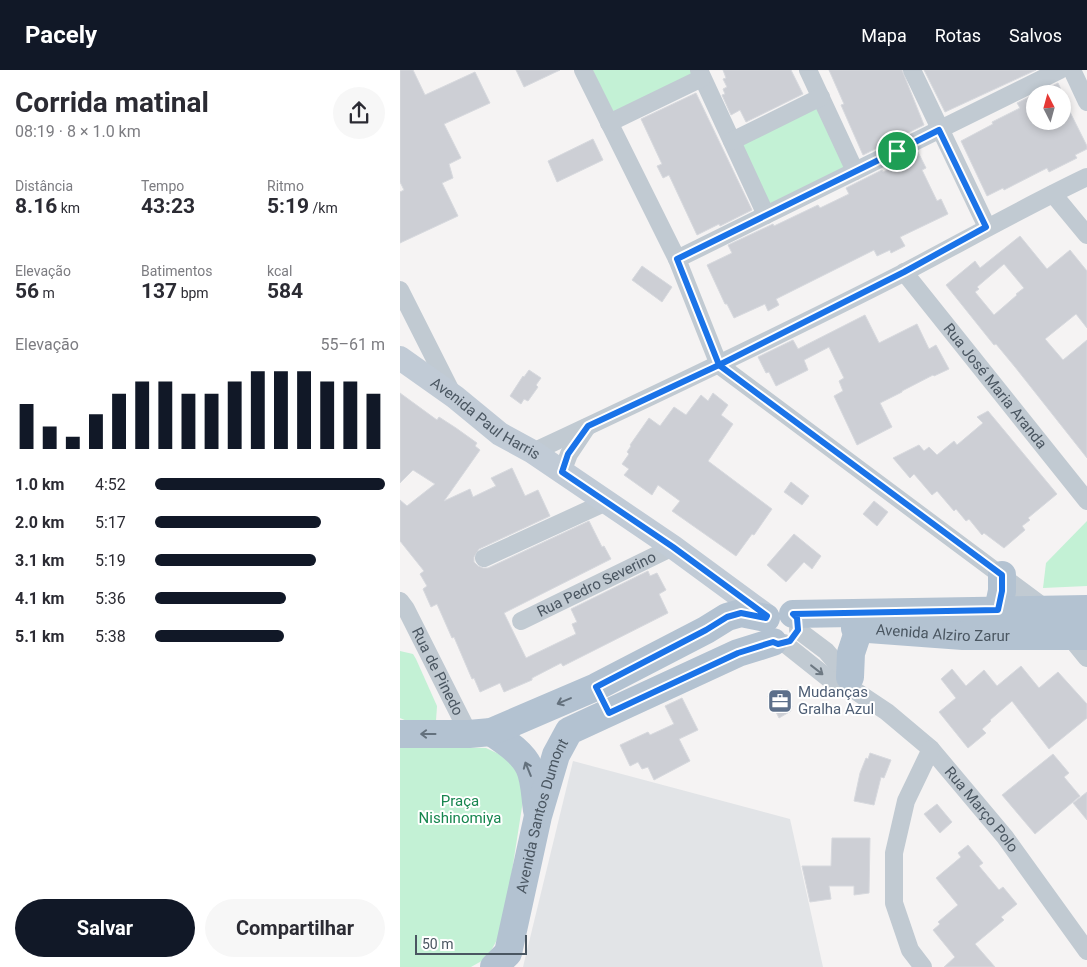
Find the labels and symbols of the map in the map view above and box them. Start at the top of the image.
north arrow [1026,85,1071,130]
pin [876,130,918,172]
street label: Rua José Maria Aranda [940,320,1051,452]
street label: Avenida Paul Harris [427,374,544,463]
street label: Rua Pedro Severino [534,548,659,621]
street label: Avenida Alziro Zarur [875,621,1010,645]
street label: Rua de Pinedo [408,625,467,718]
one-way arrow [811,664,824,675]
place label: Mudanças Gralha Azul [798,683,874,718]
office icon: Mudanças Gralha Azul [767,688,793,714]
one-way arrow [557,697,572,707]
one-way arrow [420,729,436,739]
street label: Avenida Santos Dumont [512,735,572,895]
one-way arrow [523,762,532,777]
street label: Rua Março Polo [941,763,1022,856]
park label: Praça Nishinomiya [419,792,501,827]
scale bar [415,932,528,955]

